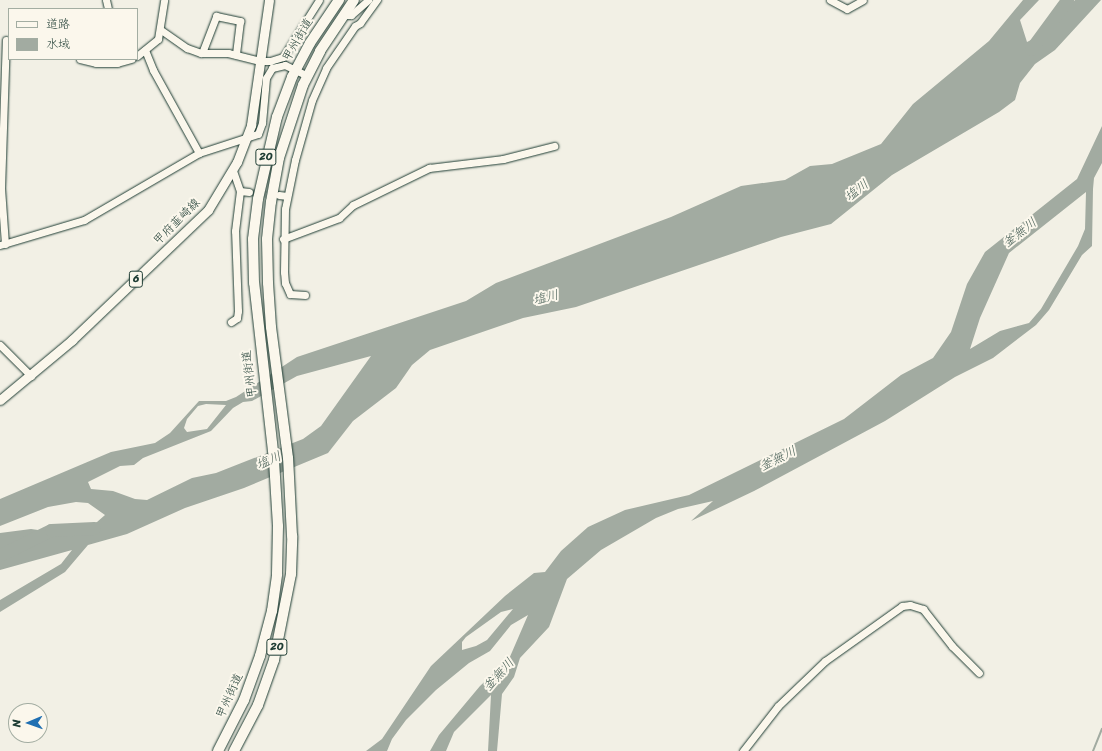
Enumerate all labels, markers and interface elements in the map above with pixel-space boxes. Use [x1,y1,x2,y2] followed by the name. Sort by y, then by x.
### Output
[8,8,138,60] legend
[46,13,70,35] text: 道路
[280,16,316,64] street label: 甲州街道
[46,33,70,55] text: 水域
[255,148,277,166] road number: 20
[842,177,872,205] water label: 塩川
[151,196,203,248] street label: 甲府韮崎線
[1000,215,1040,251] water label: 釜無川
[128,270,144,288] road number: 6
[531,287,561,309] water label: 塩川
[240,349,260,399] street label: 甲州街道
[757,443,799,475] water label: 釜無川
[254,449,284,473] water label: 塩川
[266,638,288,656] road number: 20
[480,655,518,695] water label: 釜無川
[214,671,246,721] street label: 甲州街道
[8,703,48,743] north arrow
[7,719,26,728] text: N

